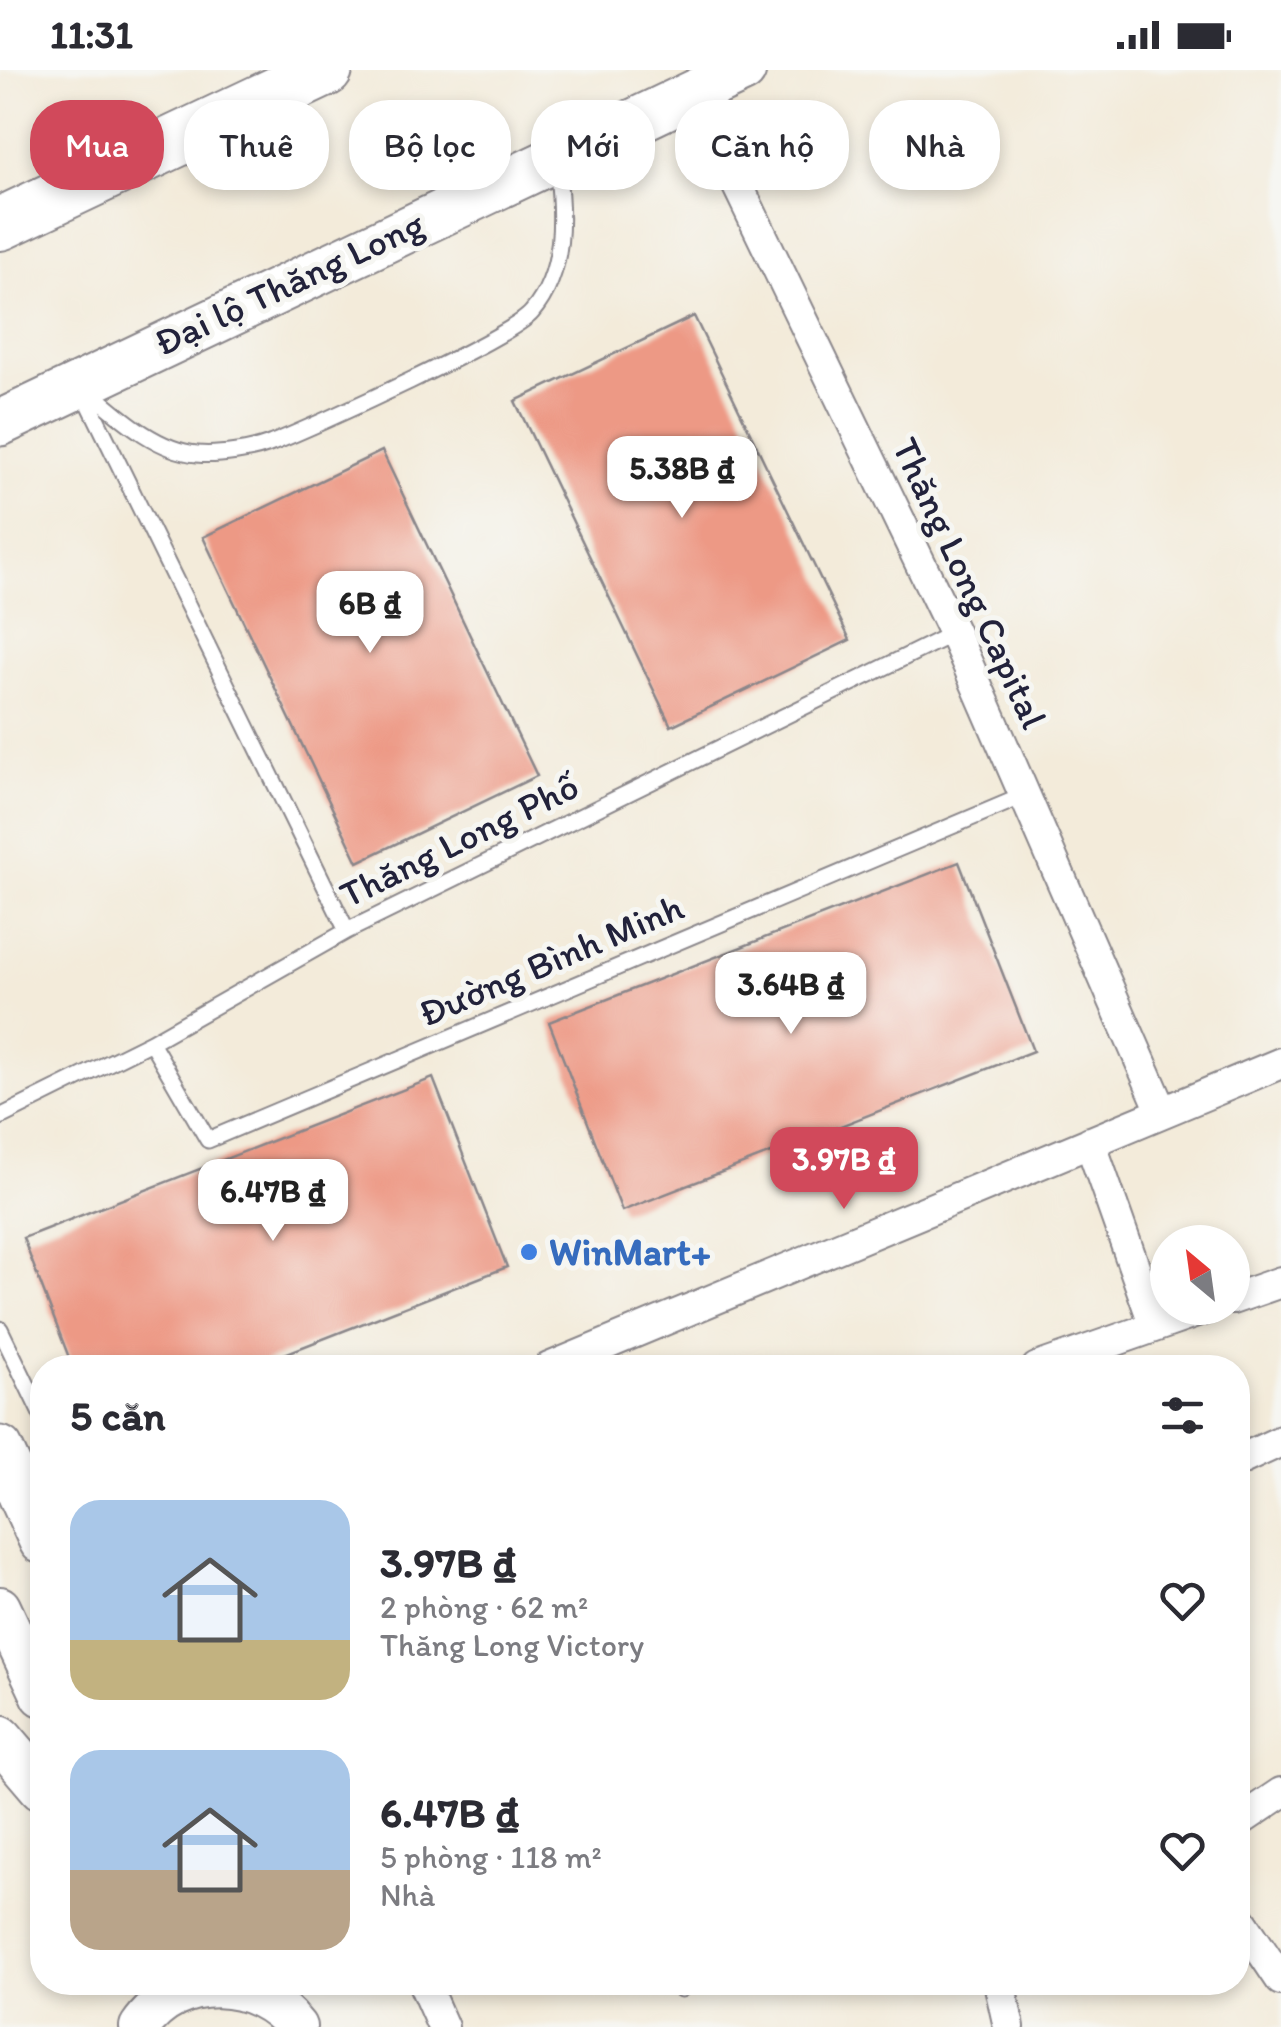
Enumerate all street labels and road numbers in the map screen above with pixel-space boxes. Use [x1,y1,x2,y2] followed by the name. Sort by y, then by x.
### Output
[147,200,432,366] street label: Đại lộ Thăng Long
[882,430,1058,736] street label: Thăng Long Capital
[332,762,586,918] street label: Thăng Long Phố
[412,884,690,1036] street label: Đường Bình Minh

